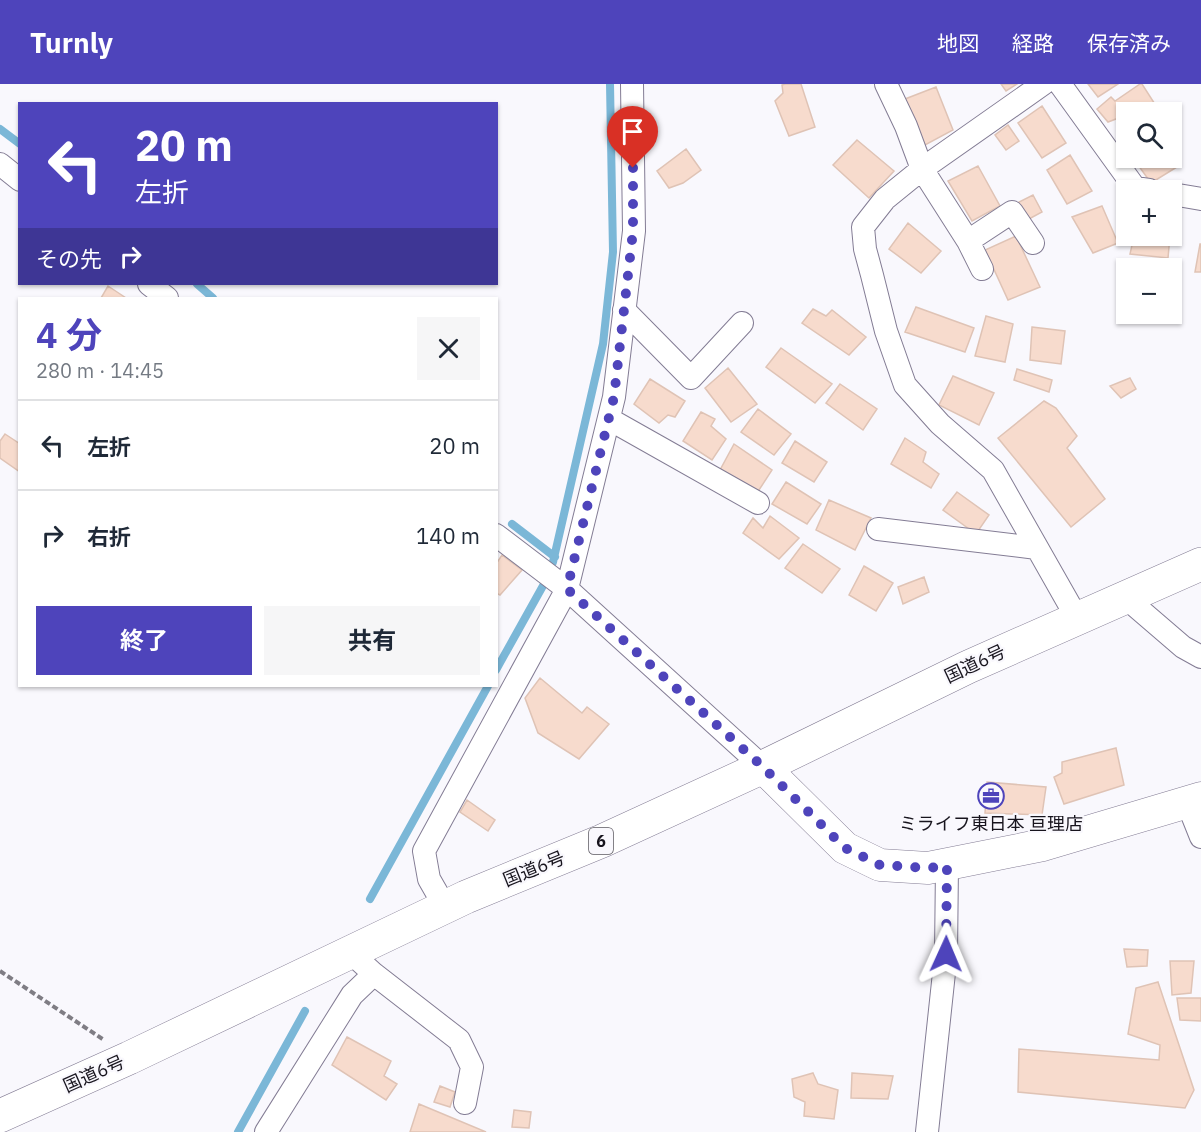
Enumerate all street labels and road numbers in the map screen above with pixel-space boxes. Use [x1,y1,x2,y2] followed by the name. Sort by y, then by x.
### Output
[941,639,1009,688] street label: 国道6号
[589,828,613,854] road number: 6
[499,846,568,891] street label: 国道6号
[60,1050,128,1097] street label: 国道6号

